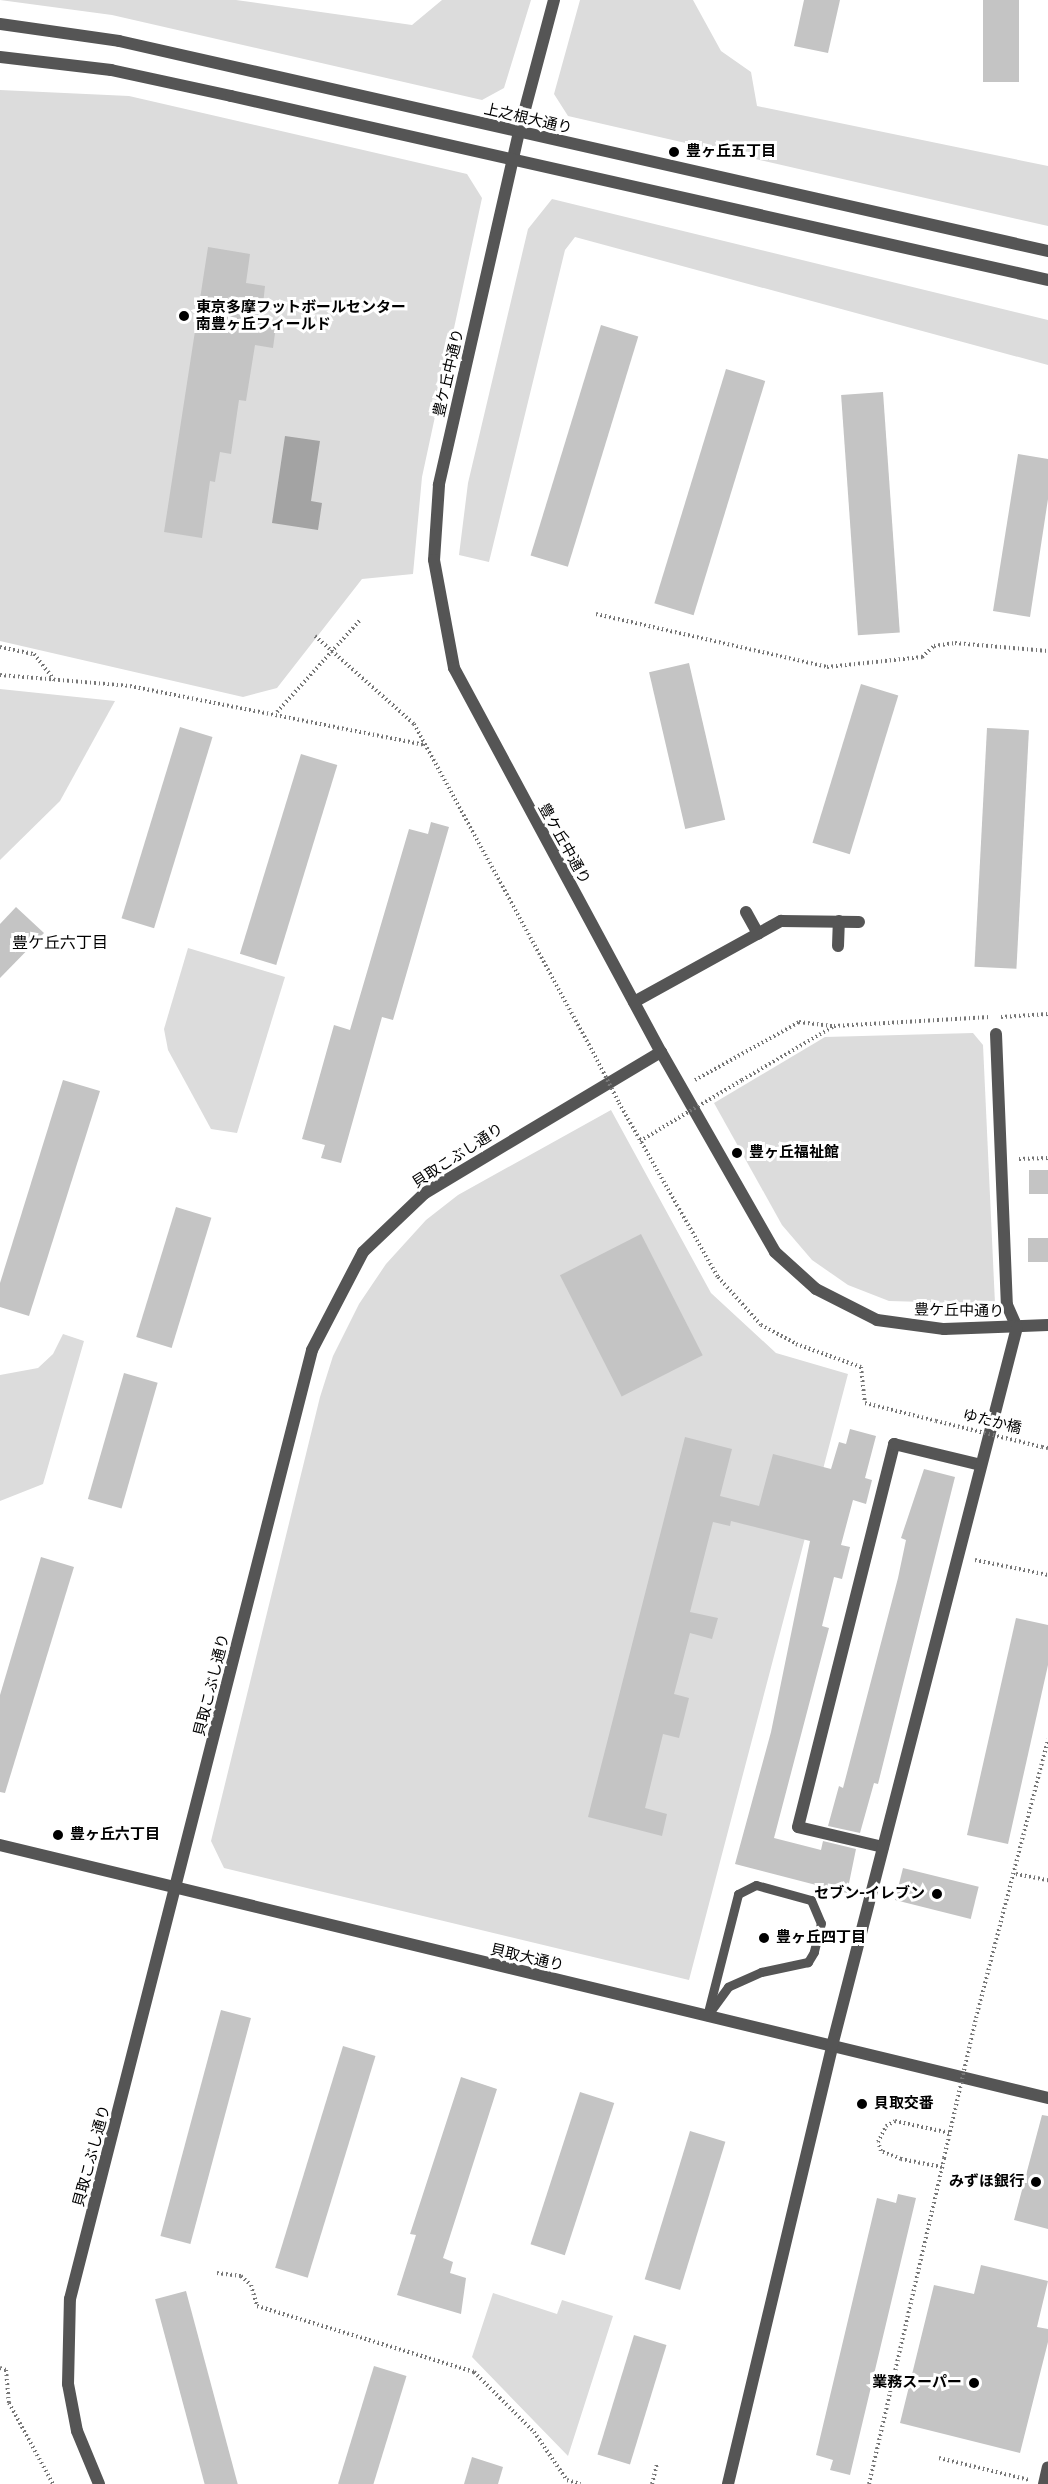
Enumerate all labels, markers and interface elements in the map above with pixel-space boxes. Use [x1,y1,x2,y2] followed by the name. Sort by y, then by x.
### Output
[482,100,574,138] street label: 上之根大通り
[686,143,776,161] place label: 豊ヶ丘五丁目
[667,145,681,159] marker: 豊ヶ丘五丁目
[196,298,406,333] place label: 東京多摩フットボールセンター 南豊ヶ丘フィールド
[177,309,191,323] marker: 東京多摩フットボールセンター 南豊ヶ丘フィールド
[430,327,468,419] street label: 豊ケ丘中通り
[534,800,594,888] street label: 豊ケ丘中通り
[12,933,108,953] district label: 豊ケ丘六丁目
[409,1120,507,1192] street label: 貝取こぶし通り
[749,1144,839,1162] place label: 豊ヶ丘福祉館
[730,1146,744,1160] marker: 豊ヶ丘福祉館
[914,1301,1004,1321] street label: 豊ケ丘中通り
[961,1406,1023,1438] street label: ゆたか橋
[191,1632,233,1738] street label: 貝取こぶし通り
[70,1826,160,1844] place label: 豊ヶ丘六丁目
[51,1828,65,1842] marker: 豊ヶ丘六丁目
[814,1885,925,1903] place label: セブン-イレブン
[930,1887,944,1901] marker: セブン-イレブン
[776,1929,866,1947] place label: 豊ヶ丘四丁目
[757,1931,771,1945] marker: 豊ヶ丘四丁目
[488,1941,566,1975] street label: 貝取大通り
[874,2095,934,2113] place label: 貝取交番
[855,2097,869,2111] marker: 貝取交番
[70,2103,114,2209] street label: 貝取こぶし通り
[949,2173,1024,2191] place label: みずほ銀行
[1029,2175,1043,2189] marker: みずほ銀行
[872,2374,962,2392] place label: 業務スーパー
[967,2376,981,2390] marker: 業務スーパー

